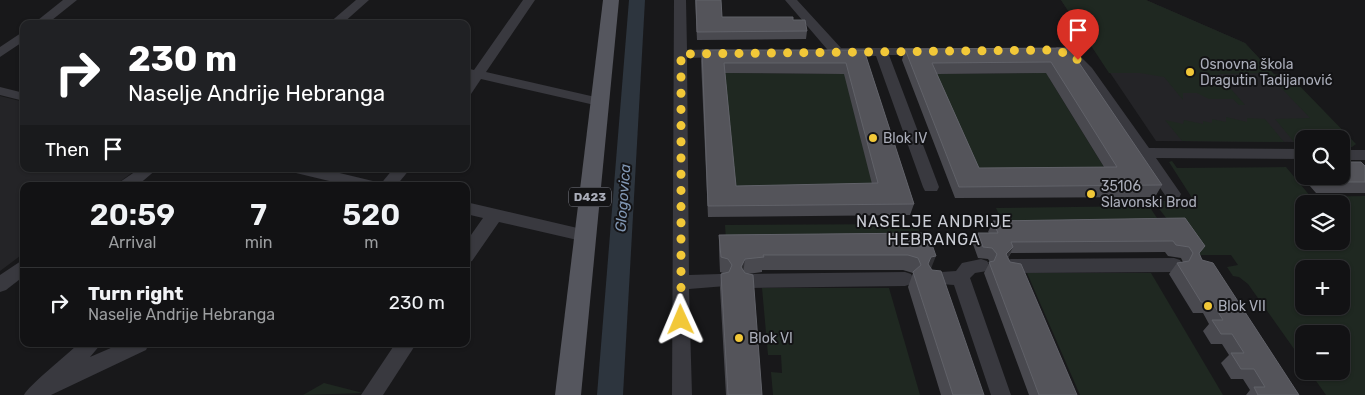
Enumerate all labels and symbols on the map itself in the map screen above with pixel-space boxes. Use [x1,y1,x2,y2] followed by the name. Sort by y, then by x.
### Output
[1057,9,1099,60] pin
[1200,56,1333,89] place label: Osnovna škola Dragutin Tadijanović
[1184,66,1196,78] marker: Osnovna škola Dragutin Tadijanović
[883,130,927,147] place label: Blok IV
[867,132,879,144] marker: Blok IV
[612,163,634,233] water label: Glogovica
[1101,178,1197,211] place label: 35106 Slavonski Brod
[569,188,611,206] road number: D423
[1085,188,1097,200] marker: 35106 Slavonski Brod
[856,212,1012,249] district label: NASELJE ANDRIJE HEBRANGA
[654,293,706,345] position arrow
[1218,298,1266,315] place label: Blok VII
[1202,300,1214,312] marker: Blok VII
[749,330,793,347] place label: Blok VI
[733,332,745,344] marker: Blok VI

